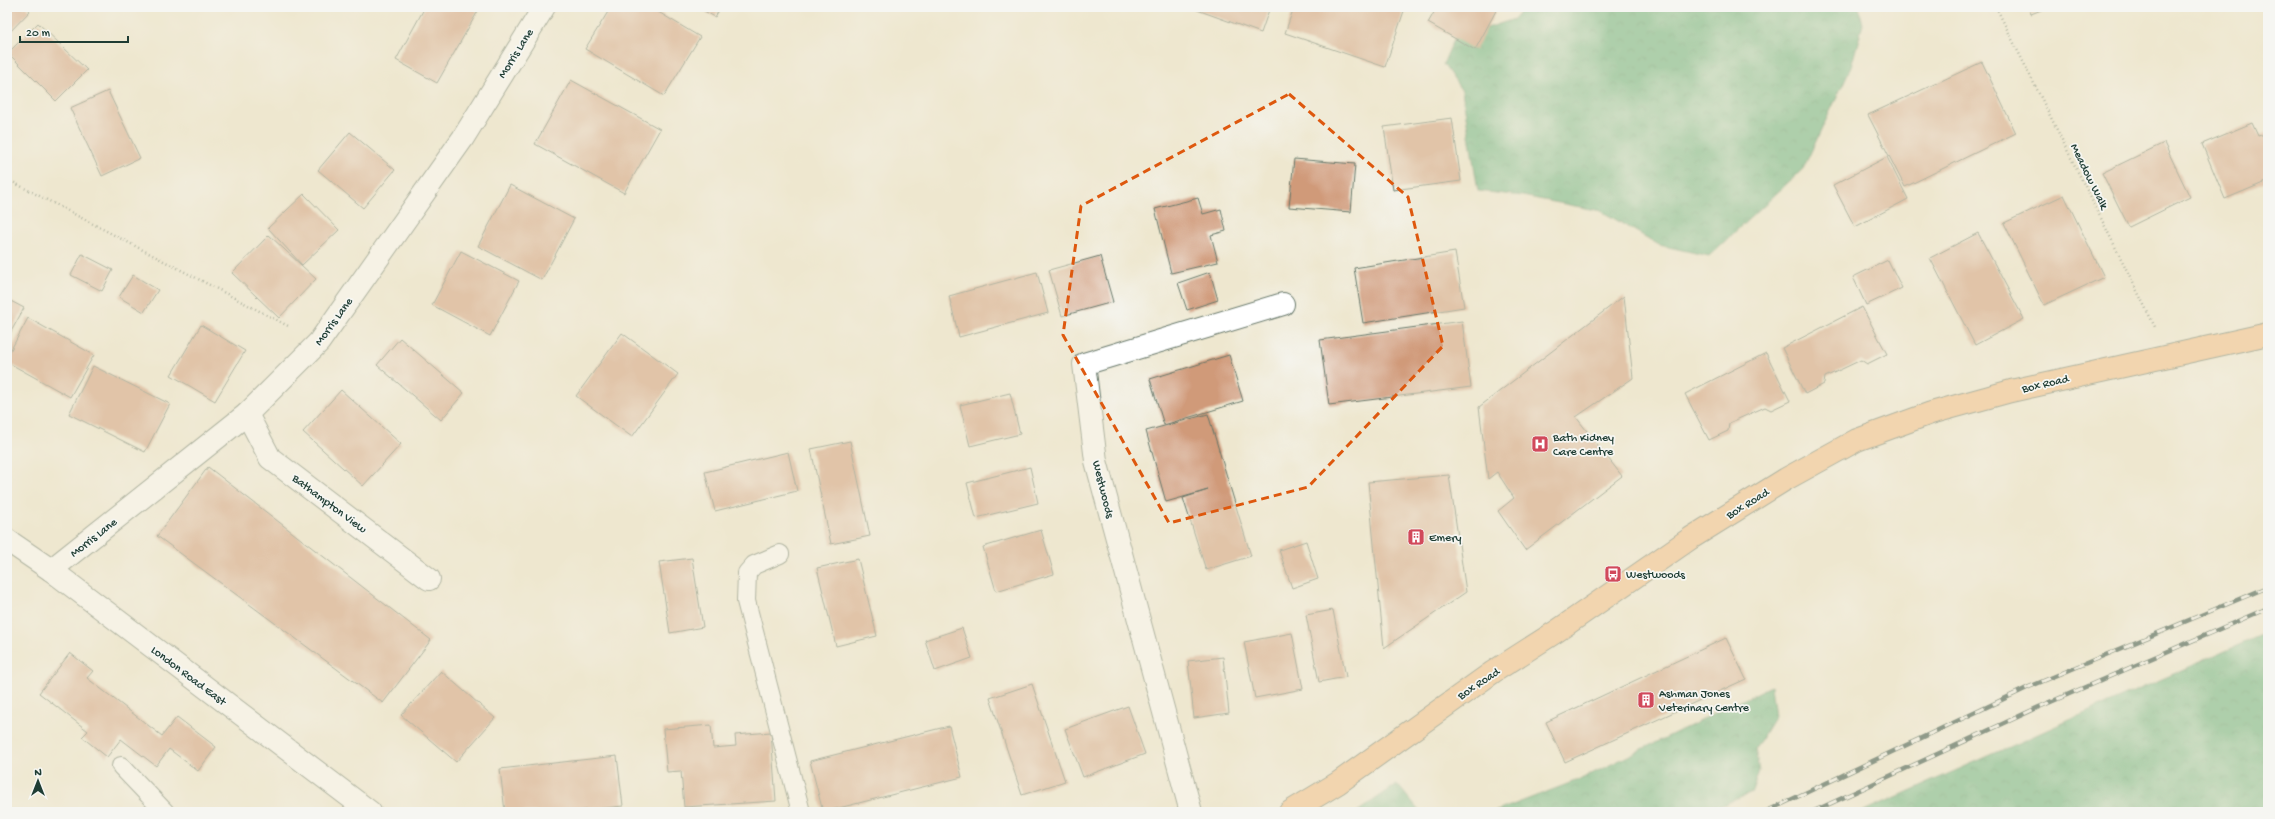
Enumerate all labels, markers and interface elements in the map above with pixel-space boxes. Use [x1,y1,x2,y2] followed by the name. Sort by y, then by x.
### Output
[20,18,128,44] scale bar
[496,26,538,81] street label: Morris Lane
[26,27,51,41] text: 20 m
[2066,142,2111,214] street label: Meadow Walk
[313,295,357,349] street label: Morris Lane
[2020,373,2071,397] street label: Box Road
[1552,432,1614,460] place label: Bath Kidney Care Centre
[1530,434,1550,454] hospital icon: Bath Kidney Care Centre
[1088,459,1116,520] street label: Westwoods
[288,471,369,538] street label: Bathampton View
[1723,486,1773,524] street label: Box Road
[68,515,121,561] street label: Morris Lane
[1406,527,1426,547] building icon: Emery
[1429,532,1461,546] place label: Emery
[1603,564,1623,584] bus stop icon: Westwoods
[1626,569,1685,583] place label: Westwoods
[147,644,229,710] street label: London Road East
[1455,665,1504,704] street label: Box Road
[1658,688,1750,716] place label: Ashman Jones Veterinary Centre
[1636,690,1656,710] building icon: Ashman Jones Veterinary Centre
[18,761,58,801] north arrow
[34,767,42,779] text: N

